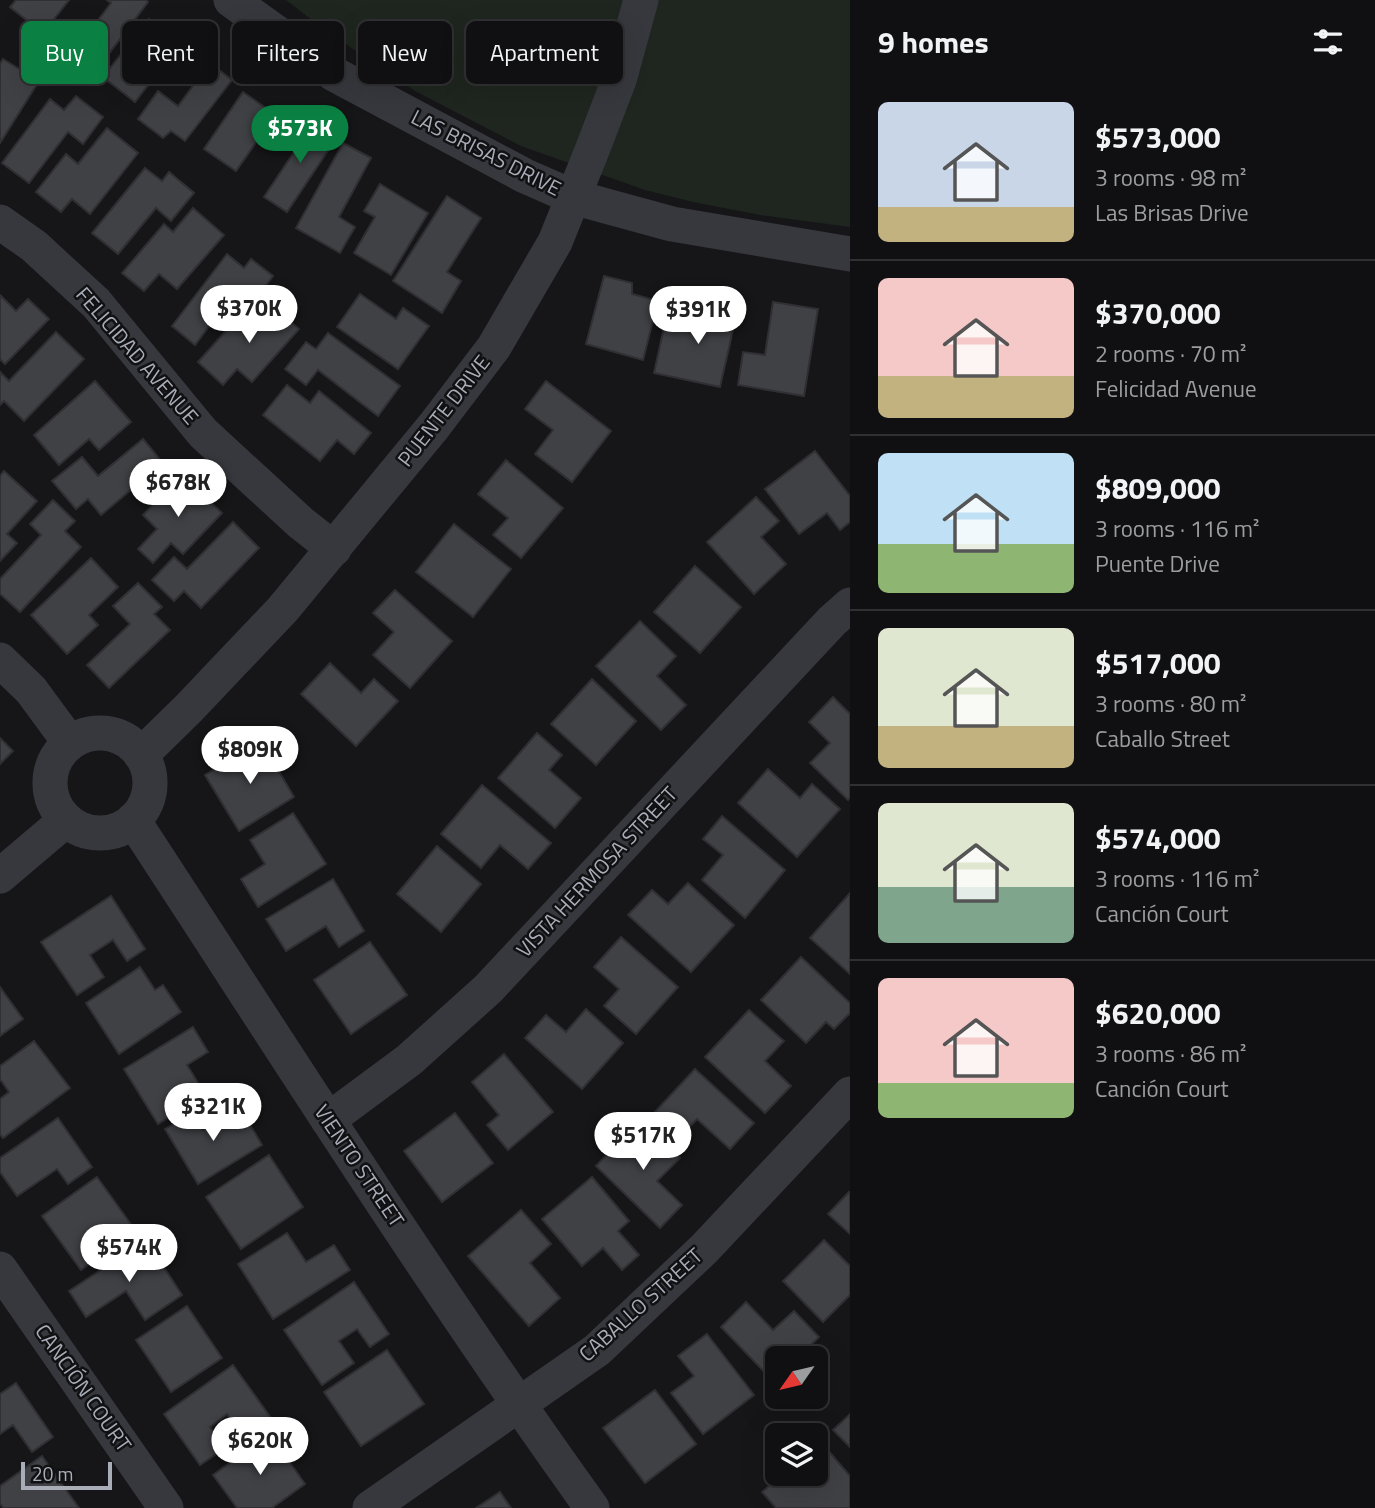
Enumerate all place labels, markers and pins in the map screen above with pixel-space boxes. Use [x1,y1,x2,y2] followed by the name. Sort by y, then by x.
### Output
[251,106,349,165] pin: $573K
[200,286,298,345] pin: $370K
[649,286,747,346] pin: $391K
[129,460,227,519] pin: $678K
[201,726,299,786] pin: $809K
[164,1084,262,1143] pin: $321K
[594,1112,692,1172] pin: $517K
[80,1224,178,1284] pin: $574K
[211,1418,309,1477] pin: $620K

